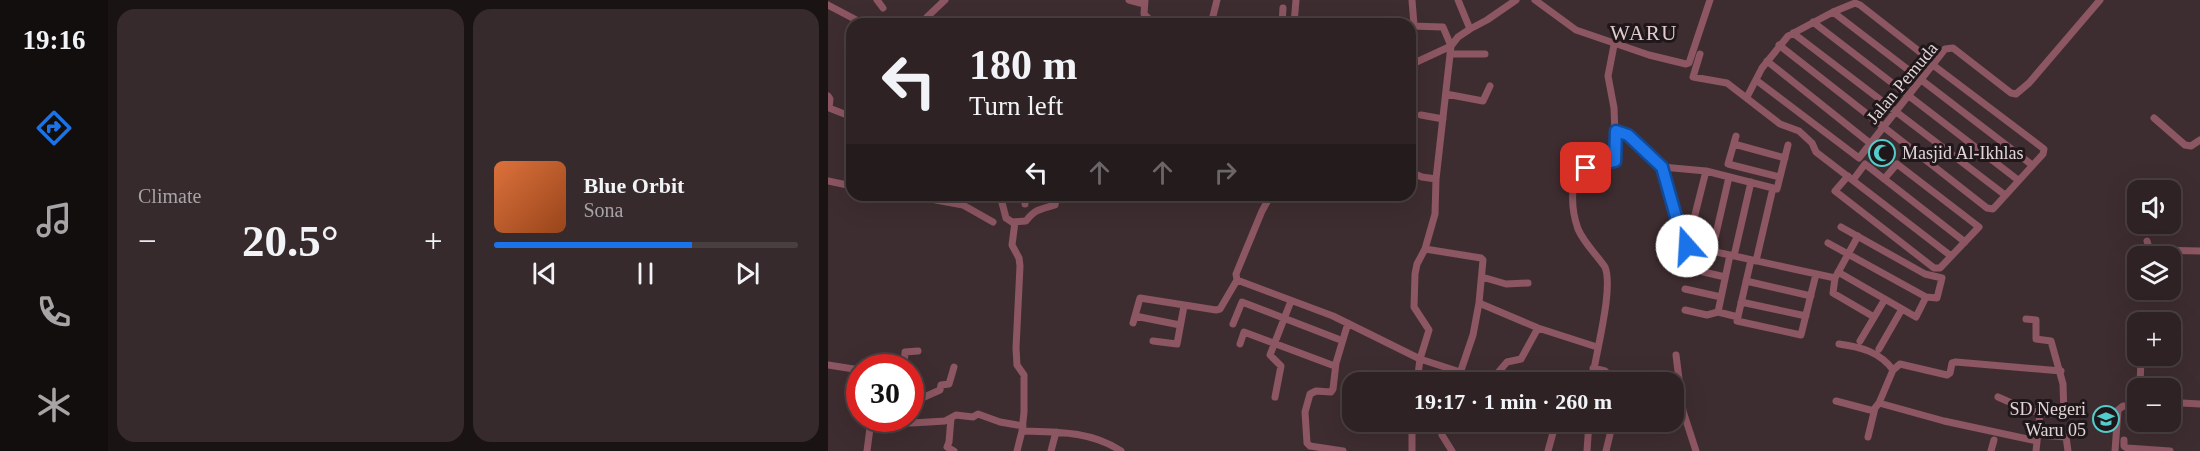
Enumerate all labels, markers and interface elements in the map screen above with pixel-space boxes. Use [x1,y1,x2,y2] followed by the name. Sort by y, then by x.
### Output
[1610,21,1678,45] district label: WARU
[23,25,86,55] text: 19:16
[1862,38,1942,128] street label: Jalan Pemuda
[870,42,948,120] icon: left
[969,42,1078,88] text: 180 m
[969,91,1063,121] text: Turn left
[33,107,75,149] icon: directions
[1867,138,1897,168] mosque icon: Masjid Al-Ikhlas
[1560,142,1611,193] pin
[1902,143,2024,163] place label: Masjid Al-Ikhlas
[1569,151,1602,184] icon: arrive
[1020,156,1053,189] icon: left
[1083,156,1116,189] icon: ahead
[1146,156,1179,189] icon: ahead
[1209,156,1242,189] icon: right
[584,173,684,198] text: Blue Orbit
[2127,180,2181,432] map controls
[2127,180,2181,234] button: sound
[138,185,201,207] text: Climate
[33,199,75,241] icon: music
[584,199,624,221] text: Sona
[1655,214,1719,278] position arrow
[242,216,339,266] text: 20.5°
[138,223,157,259] text: −
[424,223,443,259] text: +
[2127,246,2181,300] button: layers
[528,257,561,290] icon: previous
[629,257,662,290] icon: pause
[731,257,764,290] icon: next
[33,291,75,333] icon: phone
[2127,312,2181,366] button: +
[846,354,924,432] speed limit sign: 30
[2127,378,2181,432] button: −
[33,384,75,426] icon: climate
[1414,389,1612,414] text: 19:17 · 1 min · 260 m
[2010,399,2086,440] place label: SD Negeri Waru 05
[2091,404,2121,434] school or university icon: SD Negeri Waru 05

